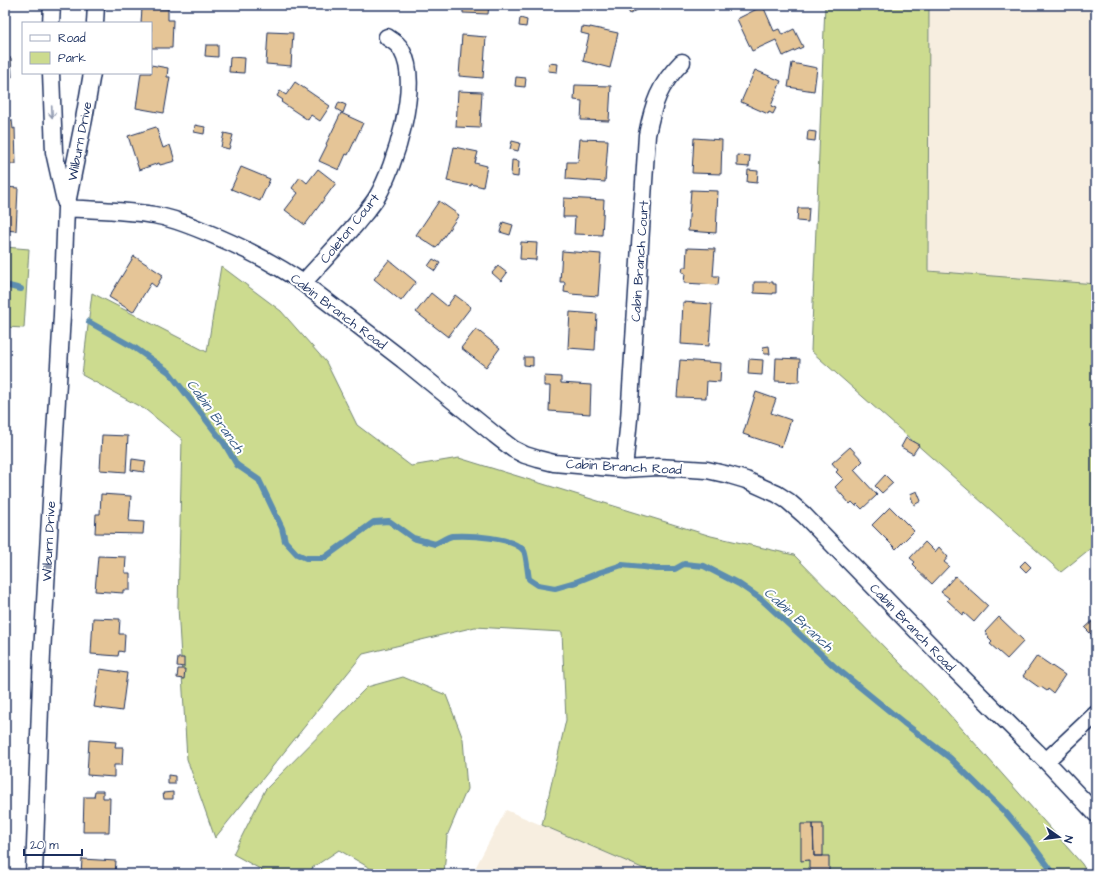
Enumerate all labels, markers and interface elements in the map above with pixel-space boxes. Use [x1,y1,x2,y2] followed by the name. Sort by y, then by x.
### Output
[22,22,152,74] legend
[58,30,86,47] text: Road
[58,50,86,67] text: Park
[63,100,96,182] street label: Wilburn Drive
[49,105,56,118] one-way arrow
[316,189,384,267] street label: Coleton Court
[627,199,653,322] street label: Cabin Branch Court
[287,270,390,354] street label: Cabin Branch Road
[181,375,250,459] water label: Cabin Branch
[566,455,683,479] street label: Cabin Branch Road
[38,500,60,582] street label: Wilburn Drive
[865,580,959,676] street label: Cabin Branch Road
[759,583,838,657] water label: Cabin Branch
[1039,817,1079,857] north arrow
[24,831,82,857] scale bar
[1060,834,1076,845] text: N
[30,837,59,854] text: 20 m

